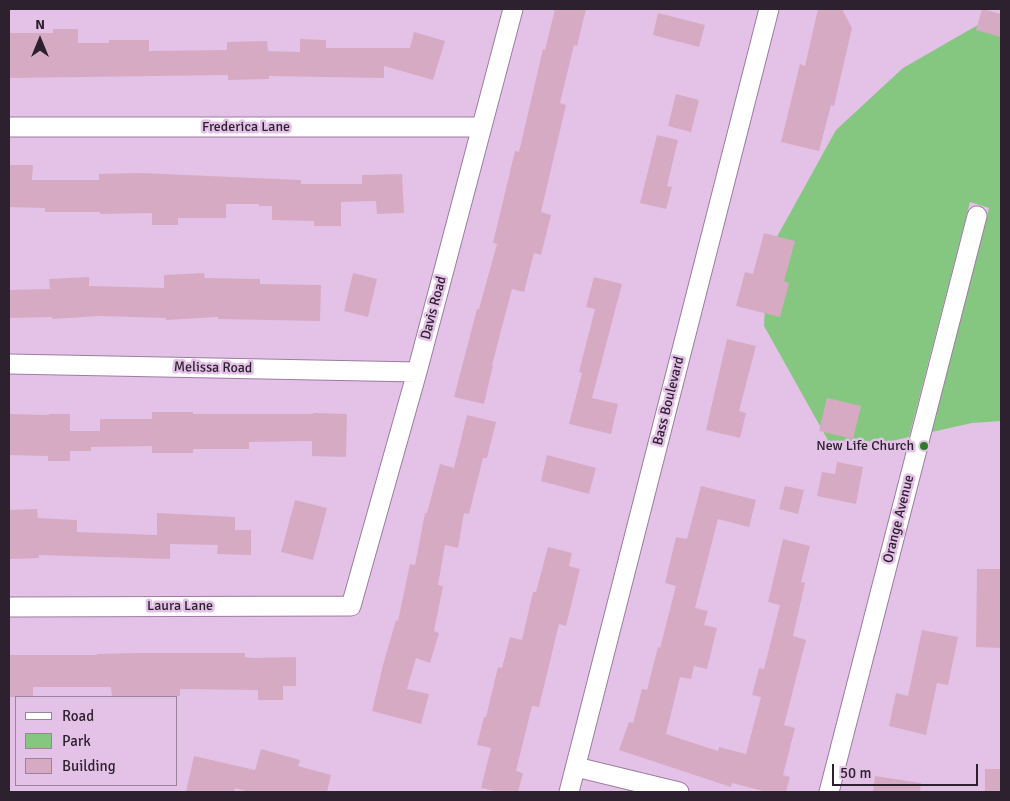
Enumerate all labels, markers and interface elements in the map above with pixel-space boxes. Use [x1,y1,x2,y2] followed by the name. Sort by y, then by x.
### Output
[15,15,65,65] north arrow
[35,16,45,33] text: N
[202,119,290,135] street label: Frederica Lane
[417,274,451,342] street label: Davis Road
[650,355,688,447] street label: Bass Boulevard
[174,359,252,377] street label: Melissa Road
[816,438,914,454] place label: New Life Church
[918,440,930,452] marker: New Life Church
[880,473,918,565] street label: Orange Avenue
[147,598,213,614] street label: Laura Lane
[15,696,178,786] legend
[62,707,94,725] text: Road
[62,732,91,750] text: Park
[835,754,981,786] scale bar
[62,757,116,775] text: Building
[840,764,871,782] text: 50 m

